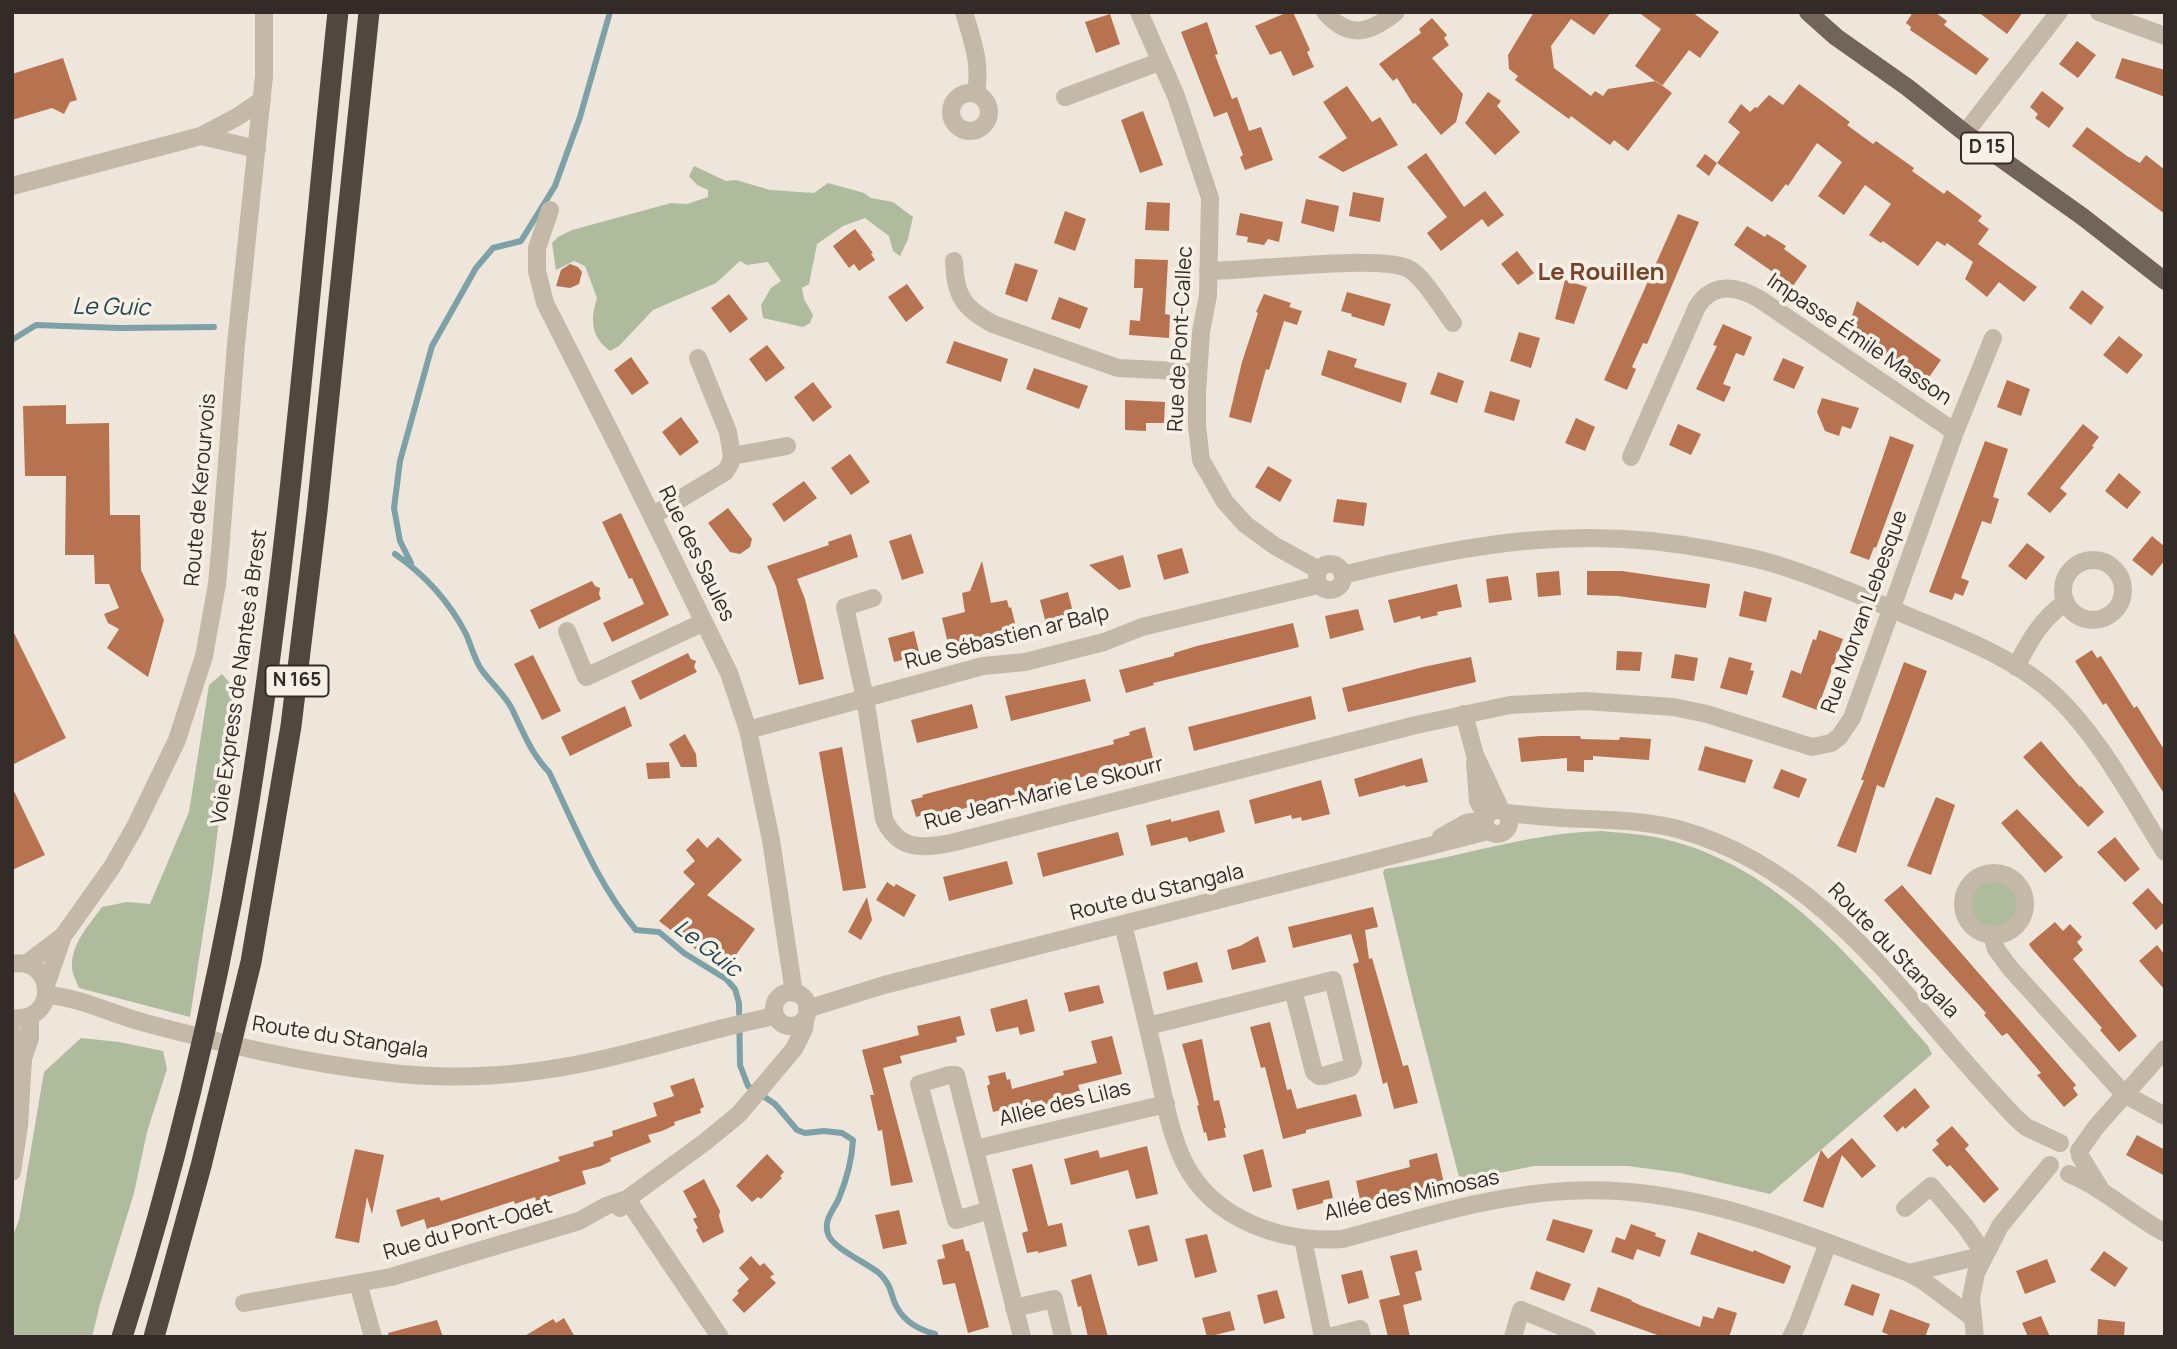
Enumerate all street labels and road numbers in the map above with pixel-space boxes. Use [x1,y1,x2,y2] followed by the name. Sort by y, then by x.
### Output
[1961,132,2013,164] road number: D 15
[1164,245,1198,433] street label: Rue de Pont-Callec
[1762,269,1956,411] street label: Impasse Émile Masson
[180,392,222,588] street label: Route de Kerourvois
[652,482,740,626] street label: Rue des Saules
[1817,507,1913,717] street label: Rue Morvan Lebesque
[207,528,273,826] street label: Voie Express de Nantes à Brest
[902,600,1112,676] street label: Rue Sébastien ar Balp
[266,666,328,696] road number: N 165
[922,752,1166,836] street label: Rue Jean-Marie Le Skourr
[1068,859,1246,927] street label: Route du Stangala
[1822,878,1964,1024] street label: Route du Stangala
[250,1012,430,1064] street label: Route du Stangala
[996,1075,1134,1133] street label: Allée des Lilas
[1322,1165,1502,1227] street label: Allée des Mimosas
[381,1194,555,1266] street label: Rue du Pont-Odet

